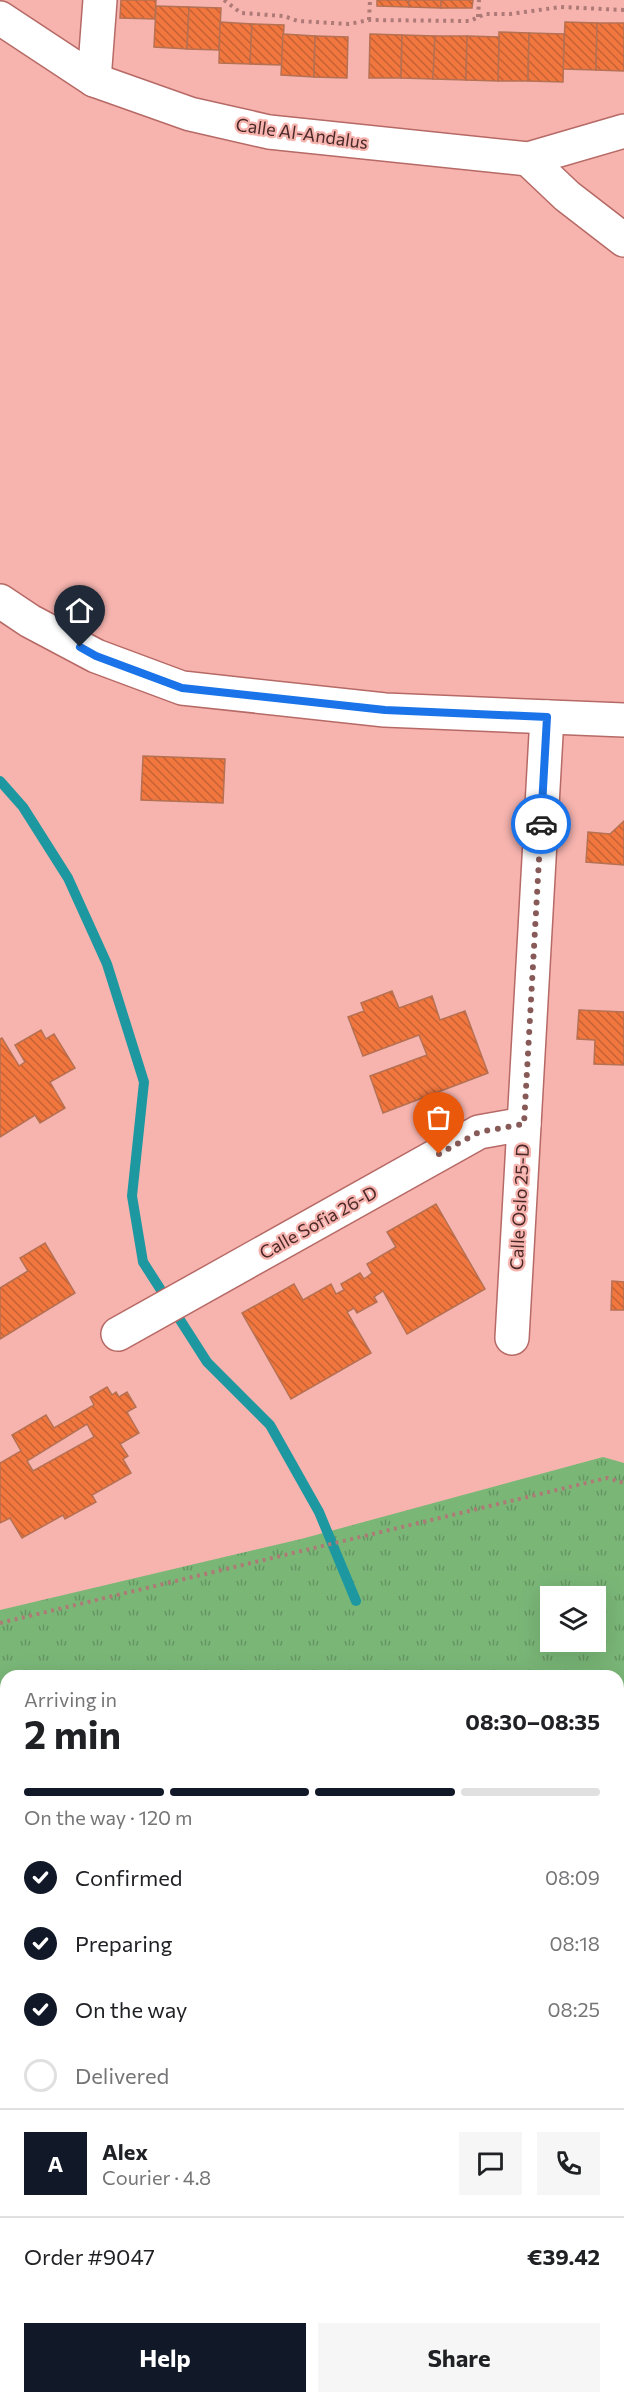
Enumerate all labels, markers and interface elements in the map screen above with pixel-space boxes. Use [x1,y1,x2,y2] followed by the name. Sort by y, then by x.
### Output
[234,113,370,153] street label: Calle Al-Andalus
[54,585,105,647] pin
[63,594,96,627] icon: home
[511,794,571,854] courier
[525,808,558,841] icon: car
[413,1092,464,1154] pin
[422,1101,455,1134] icon: bag
[505,1143,533,1271] street label: Calle Oslo 25-D
[255,1181,381,1263] street label: Calle Sofia 26-D
[540,1586,606,1652] map controls
[540,1586,606,1652] button: layers
[24,1687,117,1711] text: Arriving in
[465,1708,600,1735] text: 08:30–08:35
[24,1709,121,1757] text: 2 min
[24,1805,192,1829] text: On the way · 120 m
[24,1861,57,1894] icon: check
[75,1864,182,1891] text: Confirmed
[545,1865,600,1889] text: 08:09
[24,1927,57,1960] icon: check
[75,1930,172,1957] text: Preparing
[549,1931,600,1955] text: 08:18
[24,1993,57,2026] icon: check
[75,1996,187,2023] text: On the way
[548,1997,600,2021] text: 08:25
[75,2062,169,2089] text: Delivered
[459,2132,522,2195] button: chat
[537,2132,600,2195] button: phone
[102,2138,148,2165] text: Alex
[48,2150,63,2177] text: A
[102,2165,211,2189] text: Courier · 4.8
[24,2243,155,2270] text: Order #9047
[527,2243,600,2270] text: €39.42
[24,2323,306,2392] button: Help
[318,2323,600,2392] button: Share

